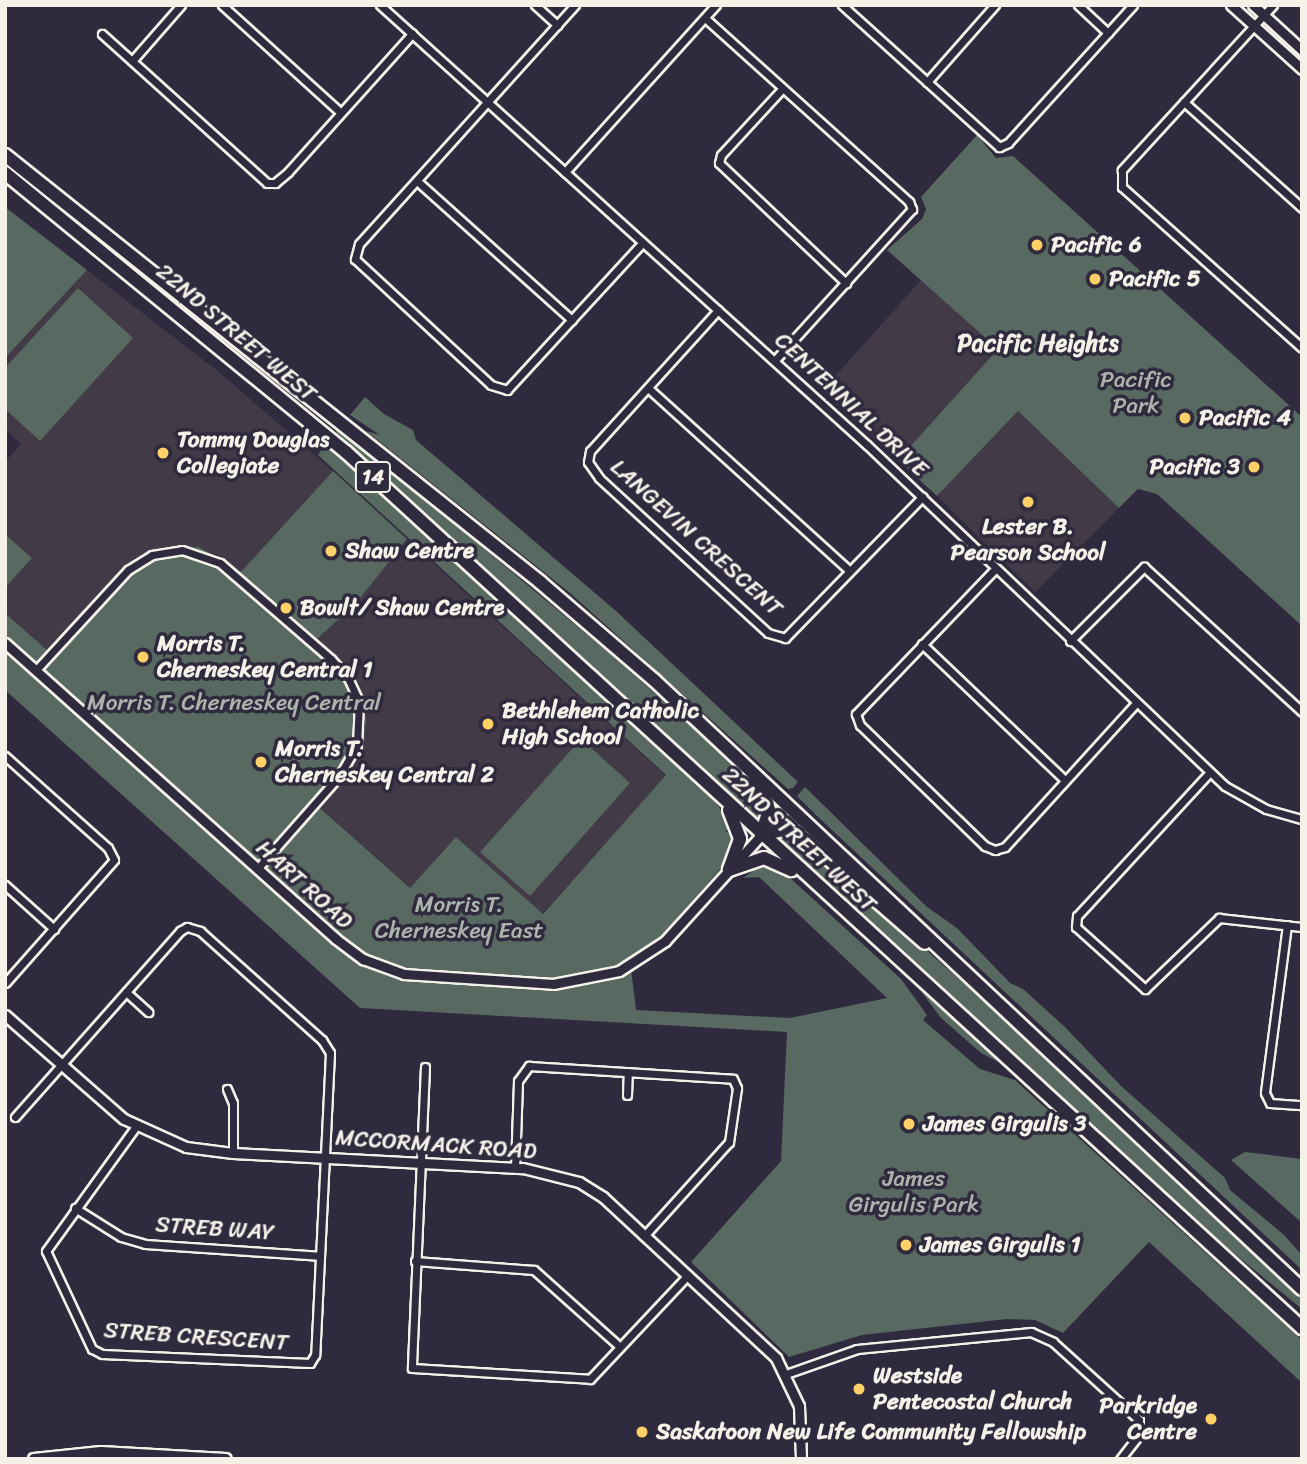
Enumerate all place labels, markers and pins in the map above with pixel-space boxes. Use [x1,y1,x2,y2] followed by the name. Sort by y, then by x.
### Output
[1051,231,1142,259] place label: Pacific 6
[1029,237,1045,253] marker: Pacific 6
[1109,265,1201,293] place label: Pacific 5
[1087,271,1103,287] marker: Pacific 5
[1199,404,1291,432] place label: Pacific 4
[1177,410,1193,426] marker: Pacific 4
[177,426,329,480] place label: Tommy Douglas Collegiate
[155,445,171,461] marker: Tommy Douglas Collegiate
[1150,453,1240,481] place label: Pacific 3
[1246,459,1262,475] marker: Pacific 3
[1020,494,1036,510] marker: Lester B. Pearson School
[950,513,1106,567] place label: Lester B. Pearson School
[345,537,475,565] place label: Shaw Centre
[323,543,339,559] marker: Shaw Centre
[300,594,505,622] place label: Bowlt/ Shaw Centre
[278,600,294,616] marker: Bowlt/ Shaw Centre
[157,630,373,684] place label: Morris T. Cherneskey Central 1
[135,649,151,665] marker: Morris T. Cherneskey Central 1
[502,697,700,751] place label: Bethlehem Catholic High School
[480,716,496,732] marker: Bethlehem Catholic High School
[275,735,494,789] place label: Morris T. Cherneskey Central 2
[253,754,269,770] marker: Morris T. Cherneskey Central 2
[923,1110,1088,1138] place label: James Girgulis 3
[901,1116,917,1132] marker: James Girgulis 3
[920,1231,1082,1259] place label: James Girgulis 1
[898,1237,914,1253] marker: James Girgulis 1
[873,1362,1072,1416] place label: Westside Pentecostal Church
[851,1381,867,1397] marker: Westside Pentecostal Church
[1099,1392,1197,1446] place label: Parkridge Centre
[1203,1411,1219,1427] marker: Parkridge Centre
[656,1418,1088,1446] place label: Saskatoon New Life Community Fellowship
[634,1424,650,1440] marker: Saskatoon New Life Community Fellowship

